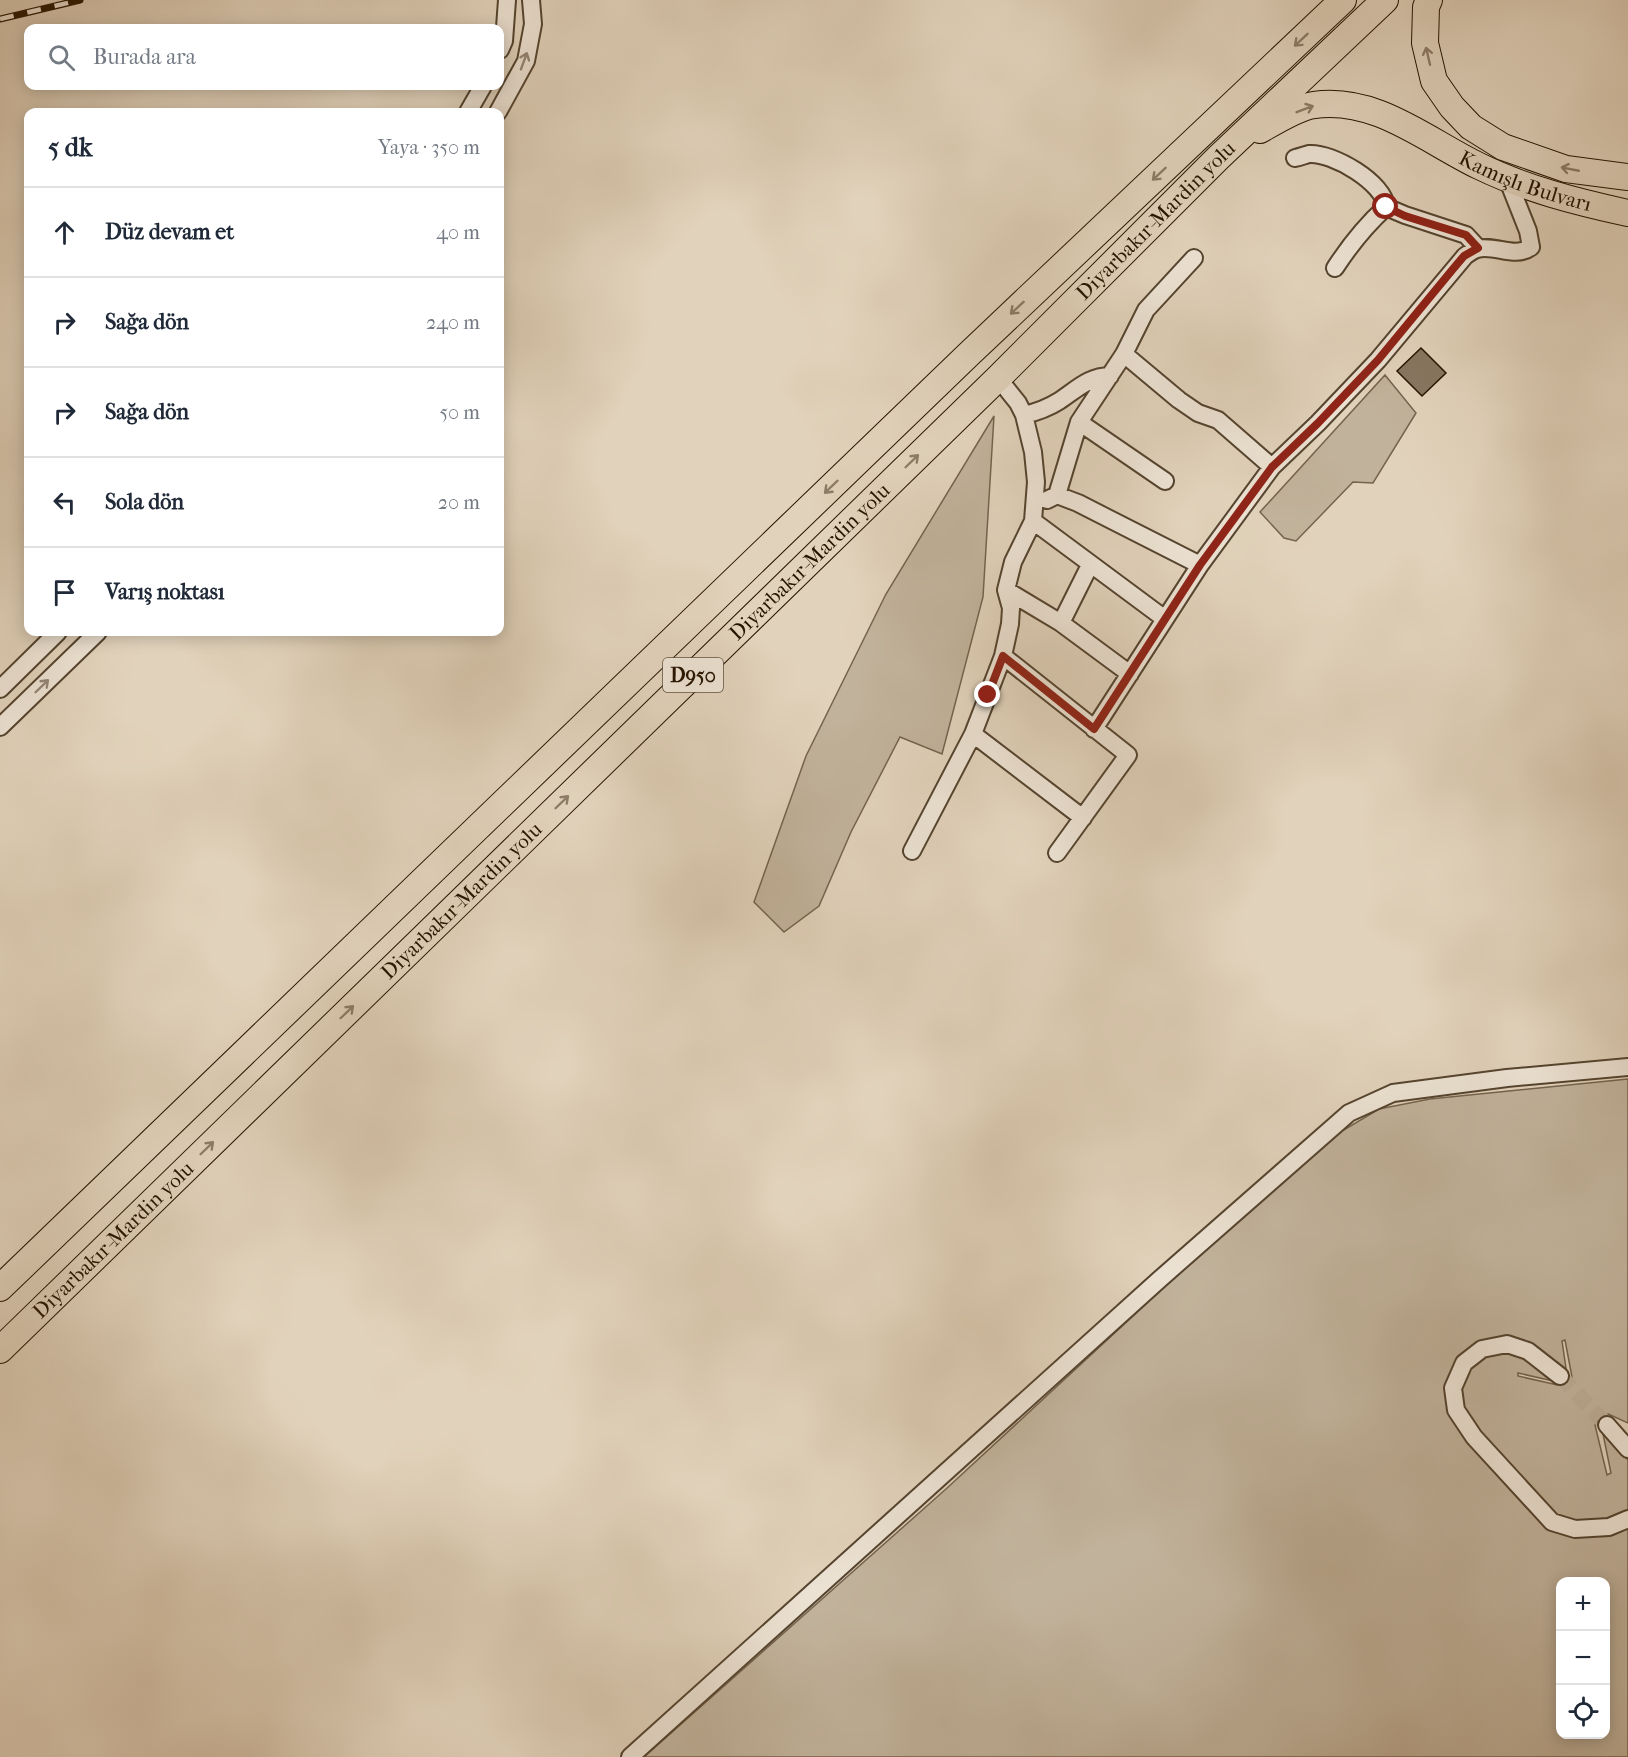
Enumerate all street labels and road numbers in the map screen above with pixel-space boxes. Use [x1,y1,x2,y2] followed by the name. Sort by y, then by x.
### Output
[1071,136,1240,305] street label: Diyarbakır-Mardin yolu
[1455,146,1594,216] street label: Kamışlı Bulvarı
[724,478,895,645] street label: Diyarbakır-Mardin yolu
[663,658,723,692] road number: D950
[376,817,547,984] street label: Diyarbakır-Mardin yolu
[28,1156,199,1323] street label: Diyarbakır-Mardin yolu

